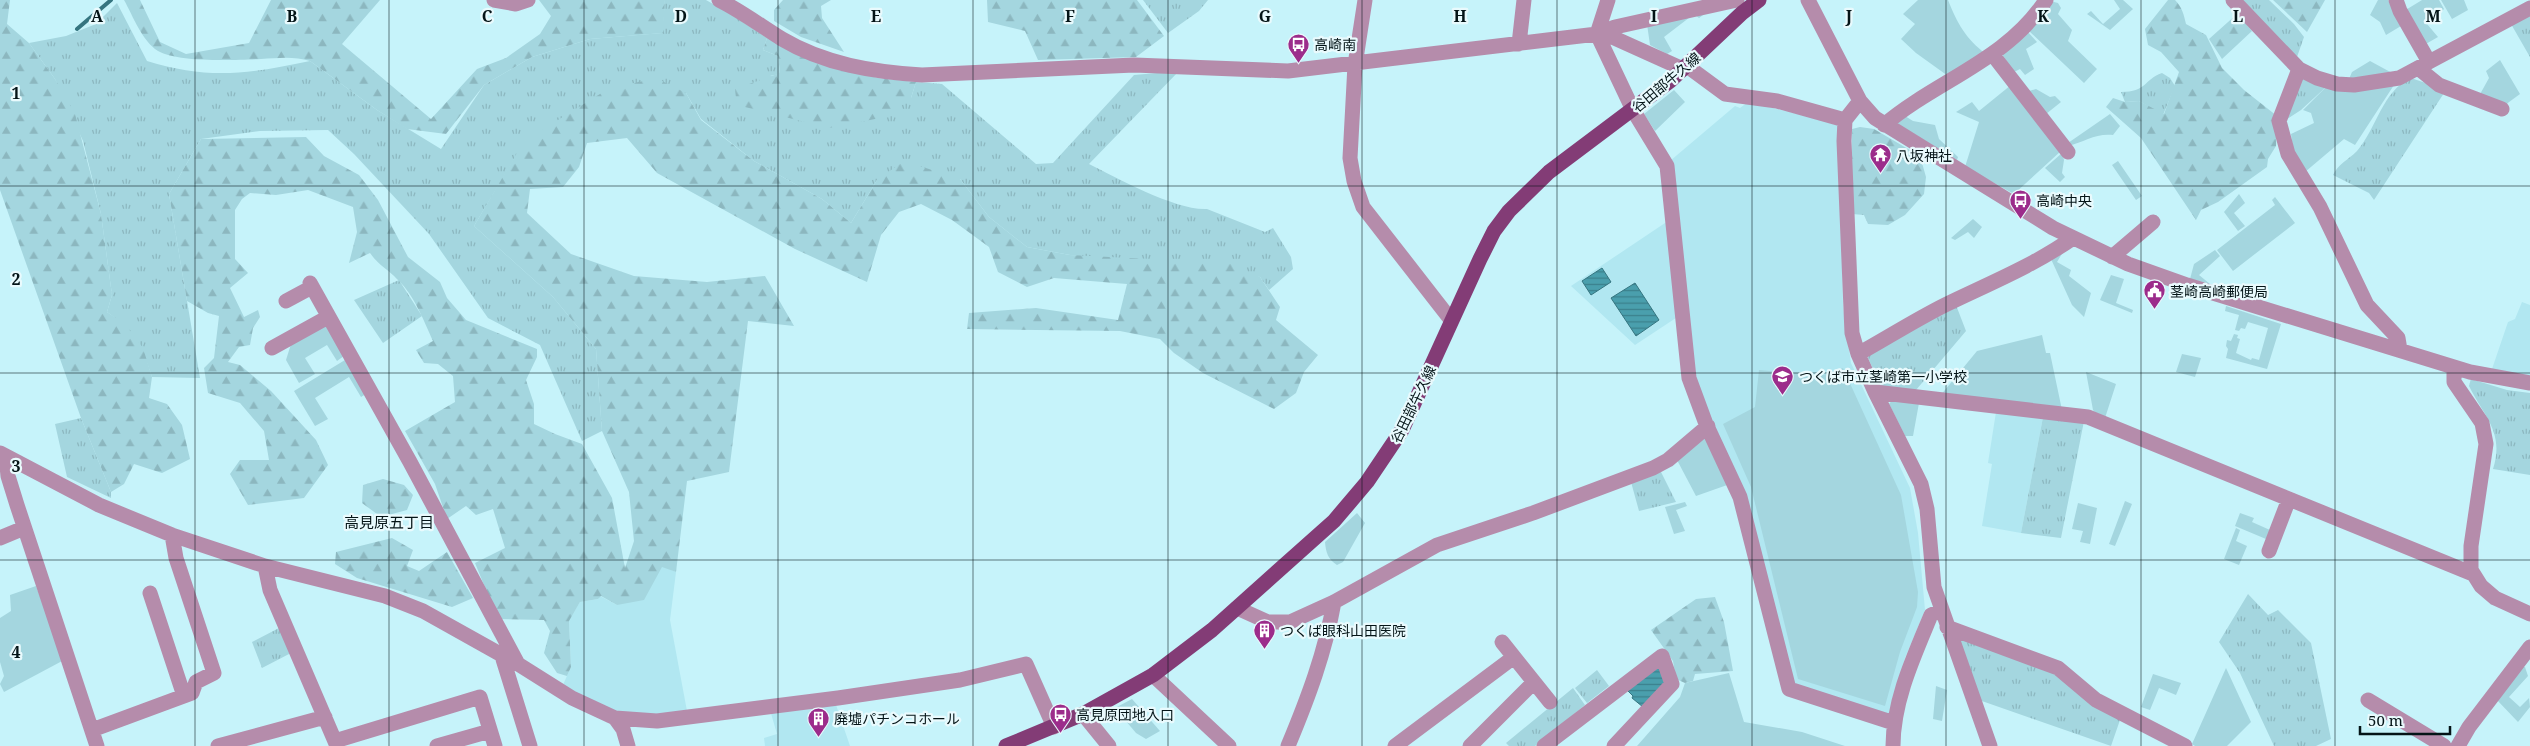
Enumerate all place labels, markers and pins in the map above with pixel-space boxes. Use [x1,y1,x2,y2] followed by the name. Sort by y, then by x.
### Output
[1286,32,1310,63] bus stop icon: 高崎南
[1314,35,1356,54] place label: 高崎南
[1868,143,1892,174] temple icon: 八坂神社
[1896,146,1952,165] place label: 八坂神社
[2008,188,2032,219] bus stop icon: 高崎中央
[2036,191,2092,210] place label: 高崎中央
[2142,279,2166,310] public building icon: 茎崎高崎郵便局
[2170,282,2268,301] place label: 茎崎高崎郵便局
[1771,364,1795,395] school or university icon: つくば市立茎崎第一小学校
[1799,367,1967,386] place label: つくば市立茎崎第一小学校
[1252,618,1276,649] building icon: つくば眼科山田医院
[1280,621,1406,640] place label: つくば眼科山田医院
[1048,702,1072,733] bus stop icon: 高見原団地入口
[1076,705,1174,724] place label: 高見原団地入口
[806,706,830,737] building icon: 廃墟パチンコホール
[834,709,960,728] place label: 廃墟パチンコホール

